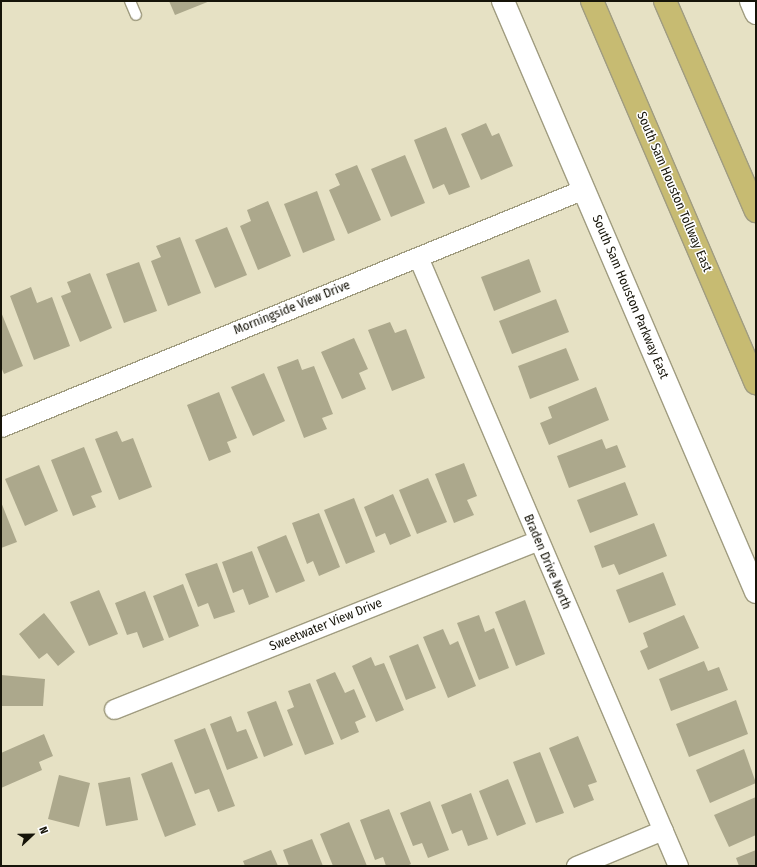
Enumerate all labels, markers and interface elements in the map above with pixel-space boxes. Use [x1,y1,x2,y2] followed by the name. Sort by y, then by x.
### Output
[633,110,715,274] street label: South Sam Houston Tollway East
[588,213,672,381] street label: South Sam Houston Parkway East
[231,277,353,339] street label: Morningside View Drive
[520,512,574,612] street label: Braden Drive North
[267,595,385,655] street label: Sweetwater View Drive
[12,815,52,855] north arrow
[36,825,51,836] text: N

